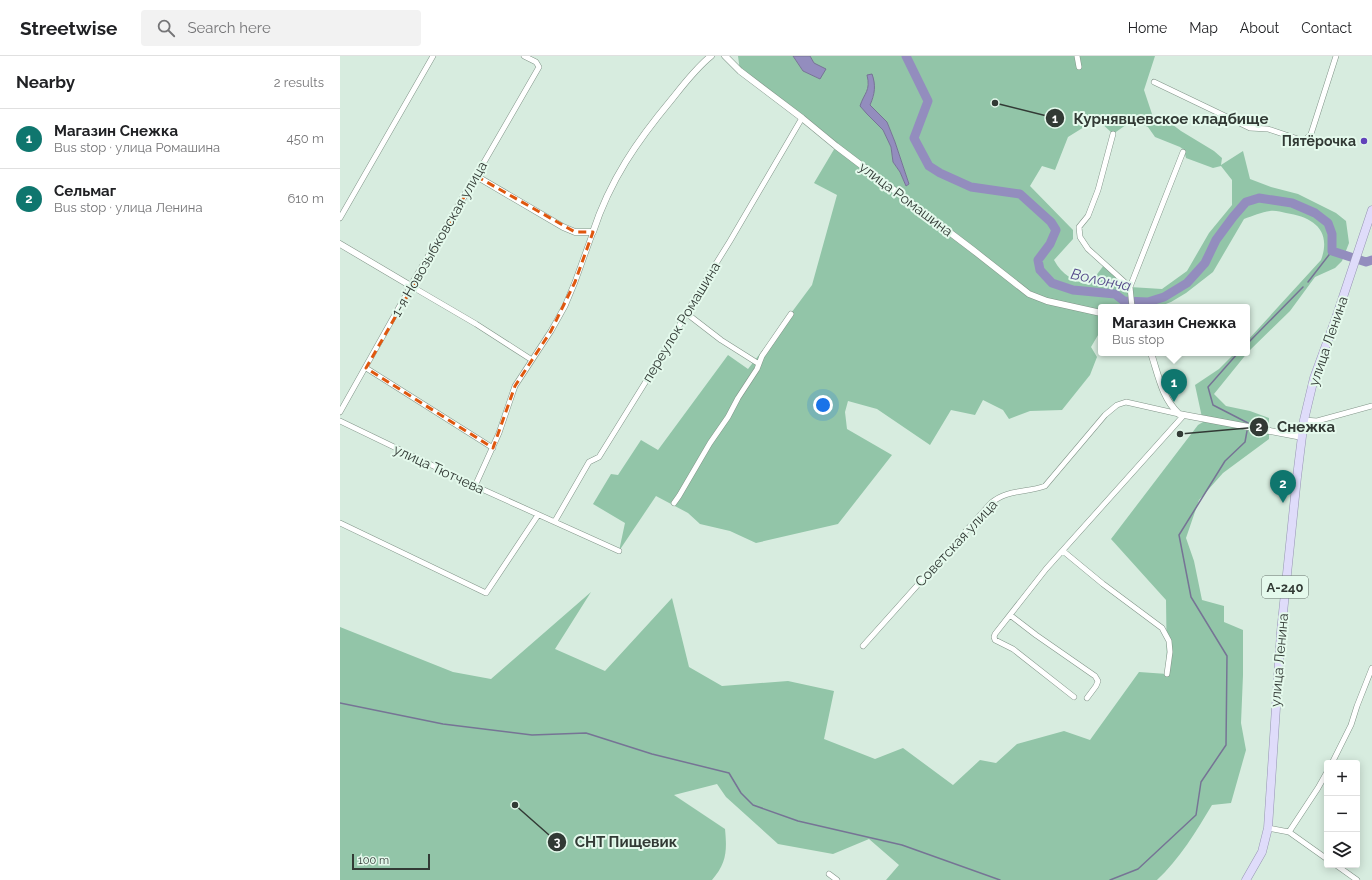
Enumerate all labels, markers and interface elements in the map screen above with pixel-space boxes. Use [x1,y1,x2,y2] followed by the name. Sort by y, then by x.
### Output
[141,10,421,46] search box
[20,17,117,39] text: Streetwise
[155,17,177,39] icon: search
[187,19,271,37] text: Search here
[1128,20,1167,36] text: Home
[1189,20,1218,36] text: Map
[1240,20,1279,36] text: About
[1301,20,1352,36] text: Contact
[16,72,75,92] text: Nearby
[274,75,324,90] text: 2 results
[1045,105,1276,132] callout: Курнявцевское кладбище
[1074,110,1268,128] text: Курнявцевское кладбище
[1052,112,1058,126] text: 1
[54,122,178,140] text: Магазин Снежка
[26,131,32,146] text: 1
[287,131,324,146] text: 450 m
[1282,133,1356,149] place label: Пятёрочка
[1359,136,1369,146] marker: Пятёрочка
[54,140,220,155] text: Bus stop · улица Ромашина
[388,158,490,320] street label: 1-я Новозыбковская улица
[856,159,956,239] street label: улица Ромашина
[54,182,116,200] text: Сельмаг
[25,191,33,206] text: 2
[287,191,324,206] text: 610 m
[54,200,202,215] text: Bus stop · улица Ленина
[639,259,723,385] street label: переулок Ромашина
[1069,265,1133,295] water label: Волонча
[1305,294,1351,388] street label: улица Ленина
[1098,304,1250,356] popup
[1112,314,1236,332] text: Магазин Снежка
[1112,332,1164,347] text: Bus stop
[1161,369,1187,402] pin: 1
[813,395,833,415] your location
[1249,414,1343,441] callout: Снежка
[1277,418,1336,436] text: Снежка
[1256,420,1263,434] text: 2
[391,441,487,497] street label: улица Тютчева
[1270,470,1296,503] pin: 2
[912,496,1000,590] street label: Советская улица
[1262,576,1308,598] road number: А-240
[1267,613,1291,707] street label: улица Ленина
[1324,760,1360,868] map controls
[1324,760,1360,796] button: +
[1324,796,1360,832] button: −
[547,828,686,855] callout: СНТ Пищевик
[1324,832,1360,868] button: layers
[575,833,678,851] text: СНТ Пищевик
[554,835,561,849] text: 3
[352,852,430,871] scale bar
[358,854,389,867] text: 100 m

